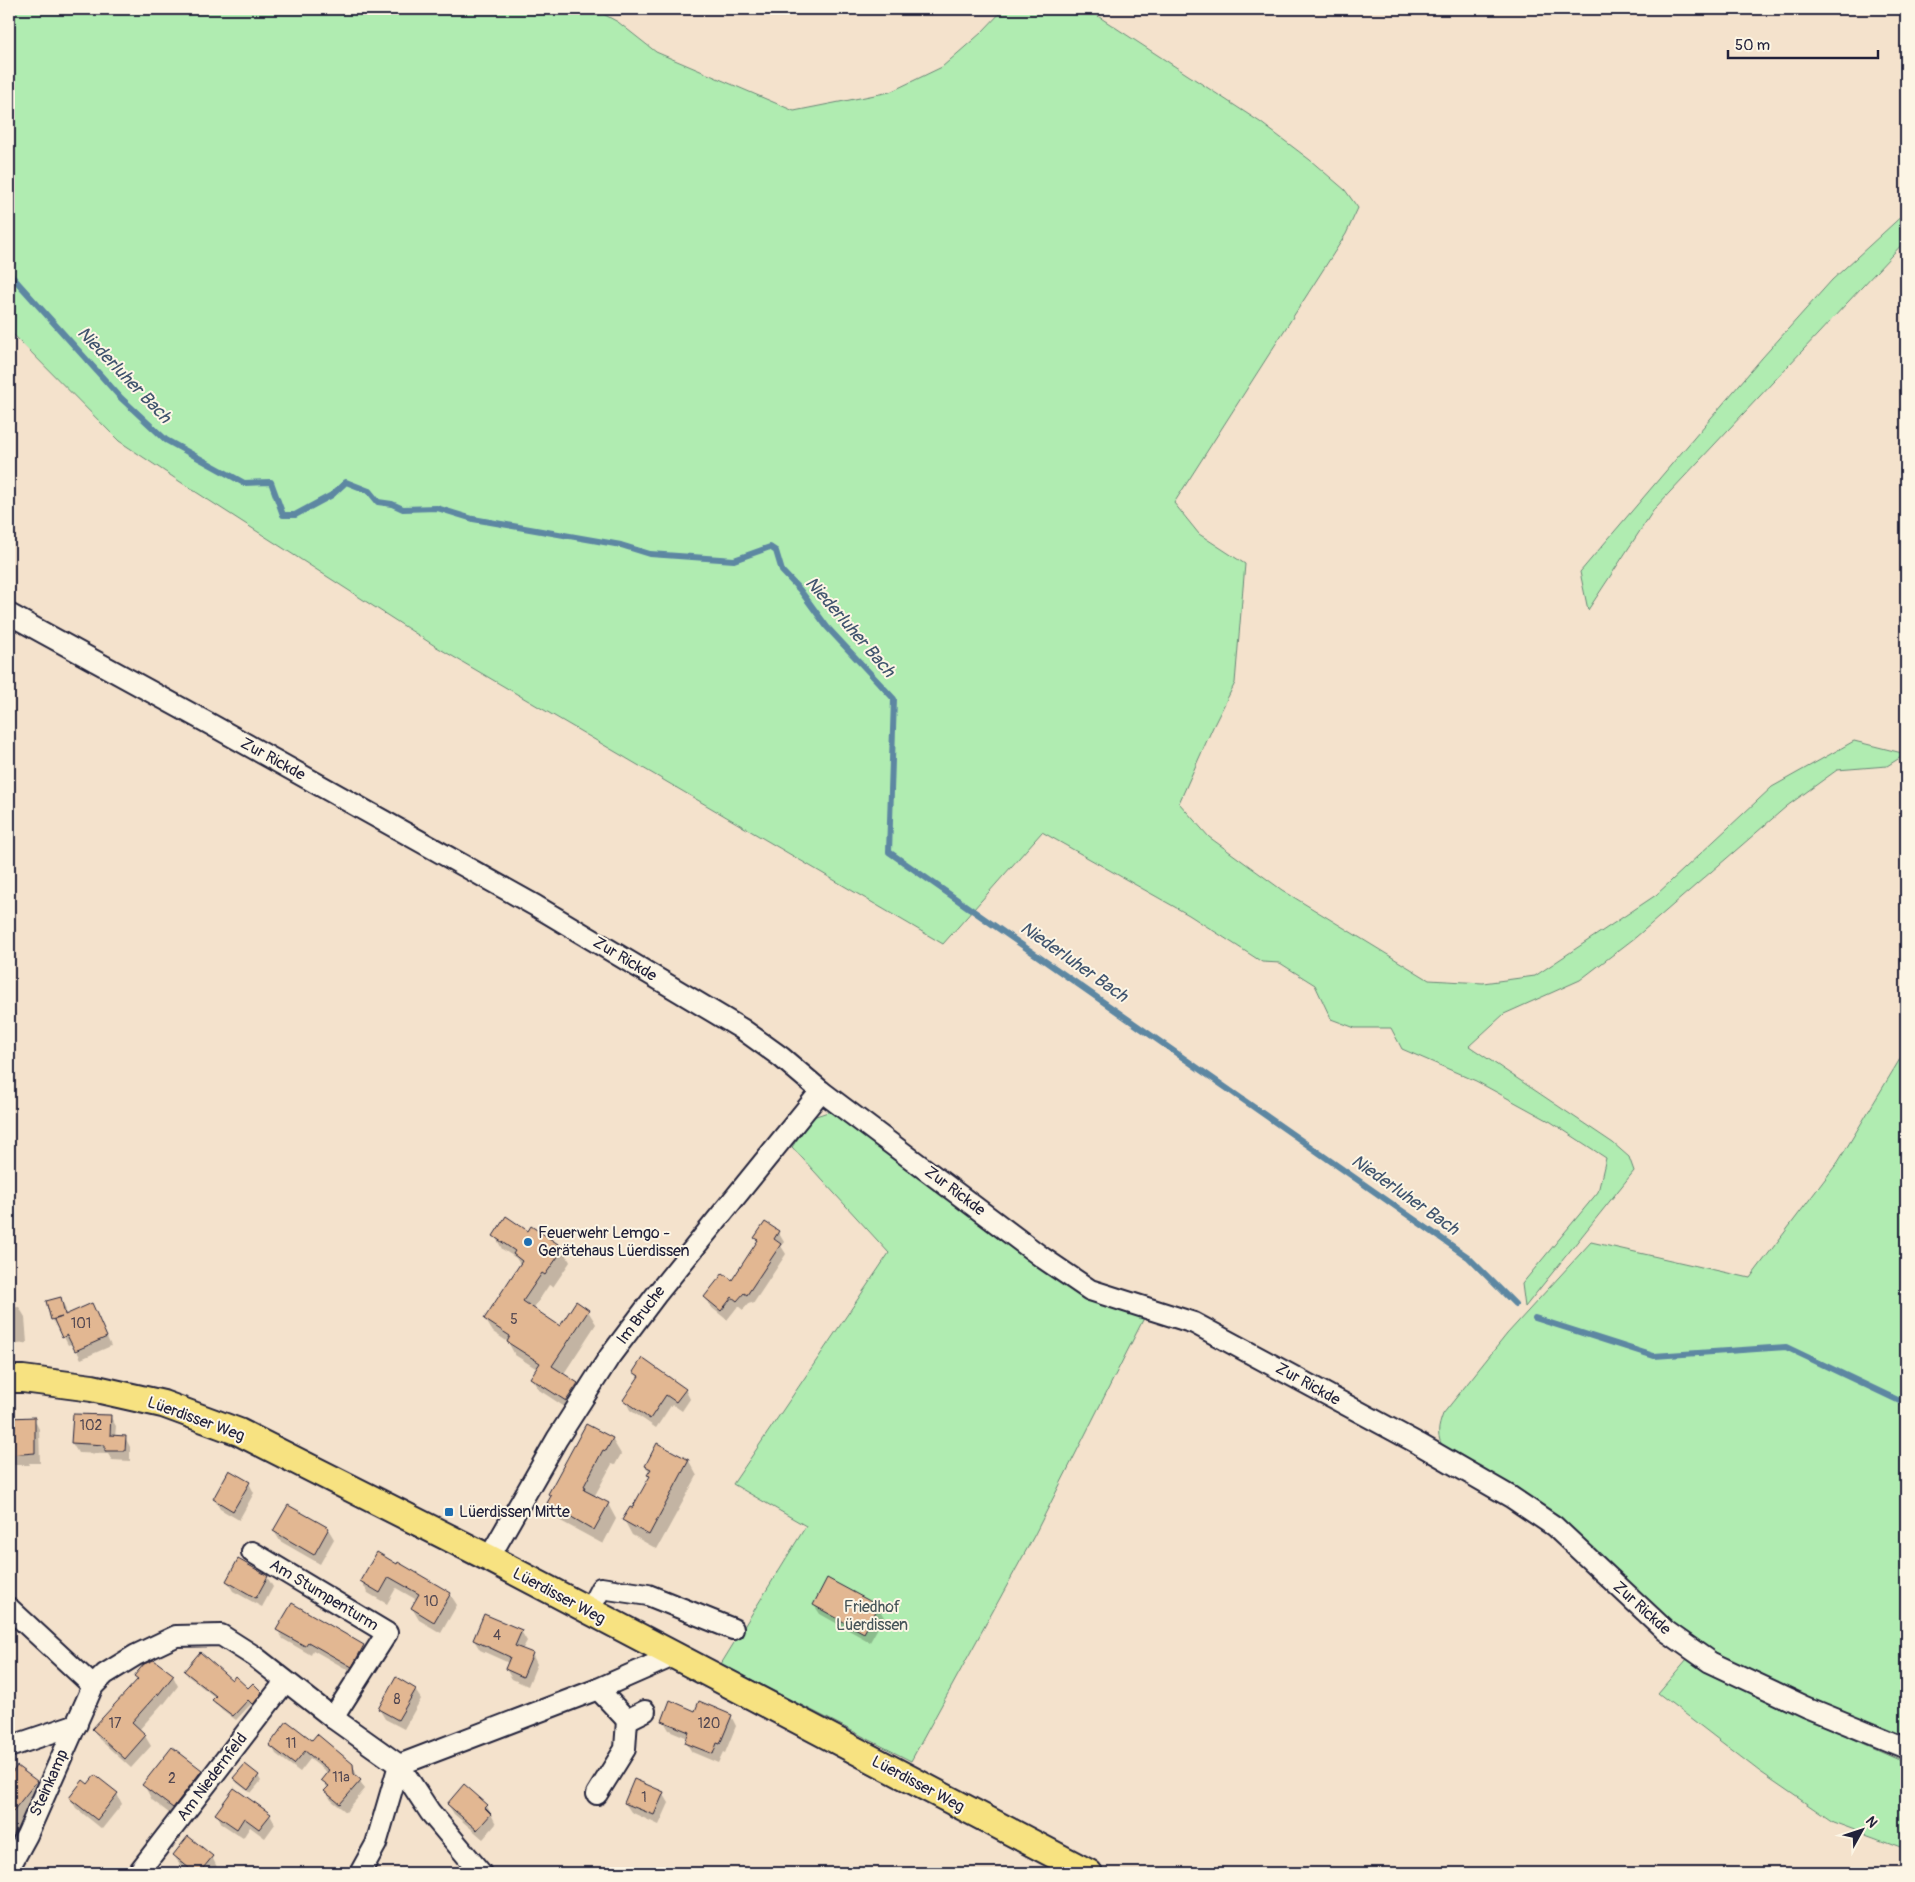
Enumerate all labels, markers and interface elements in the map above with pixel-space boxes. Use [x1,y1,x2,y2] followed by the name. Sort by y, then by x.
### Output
[1728,28,1878,60] scale bar
[1735,36,1770,55] text: 50 m
[72,322,177,429] water label: Niederluher Bach
[800,572,901,683] water label: Niederluher Bach
[237,733,309,785] street label: Zur Rickde
[1016,917,1133,1008] water label: Niederluher Bach
[589,932,661,986] street label: Zur Rickde
[1347,1150,1464,1241] water label: Niederluher Bach
[921,1162,989,1220] street label: Zur Rickde
[538,1223,690,1261] place label: Feuerwehr Lemgo - Gerätehaus Lüerdissen
[522,1236,534,1248] marker: Feuerwehr Lemgo - Gerätehaus Lüerdissen
[612,1282,670,1348] street label: Im Bruche
[510,1311,518,1328] house number: 5
[71,1315,91,1332] house number: 101
[1272,1358,1344,1410] street label: Zur Rickde
[145,1392,247,1446] street label: Lüerdisser Weg
[80,1417,103,1434] house number: 102
[459,1502,570,1522] place label: Lüerdissen Mitte
[443,1506,455,1518] marker: Lüerdissen Mitte
[266,1555,382,1635] street label: Am Stumpenturm
[509,1563,609,1629] street label: Lüerdisser Weg
[1609,1577,1675,1639] street label: Zur Rickde
[423,1593,439,1610] house number: 10
[836,1597,908,1635] park label: Friedhof Lüerdissen
[493,1627,501,1644] house number: 4
[393,1691,401,1708] house number: 8
[109,1715,122,1732] house number: 17
[698,1715,720,1732] house number: 120
[172,1729,252,1825] street label: Am Niedernfeld
[286,1735,296,1752] house number: 11
[25,1746,73,1820] street label: Steinkamp
[868,1751,968,1817] street label: Lüerdisser Weg
[332,1769,350,1786] house number: 11a
[168,1770,176,1787] house number: 2
[641,1789,647,1806] house number: 1
[1838,1804,1888,1854] north arrow
[1862,1813,1881,1831] text: N

